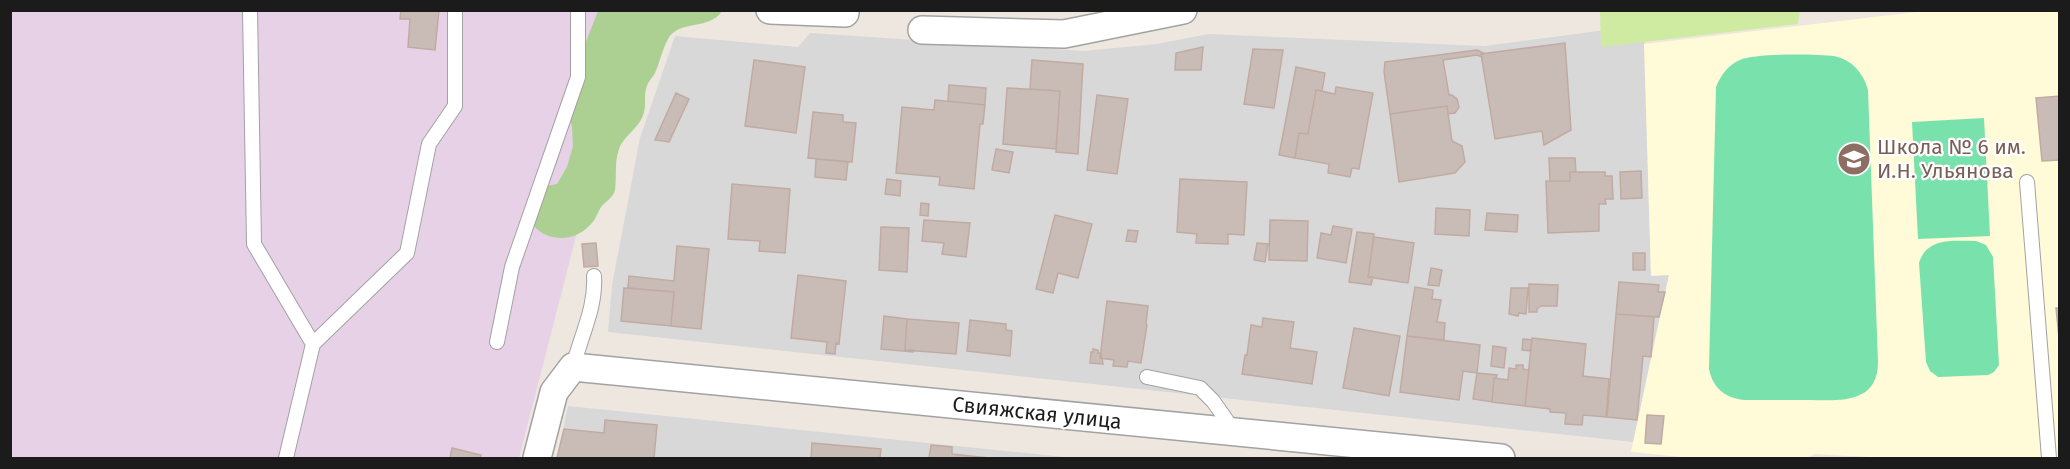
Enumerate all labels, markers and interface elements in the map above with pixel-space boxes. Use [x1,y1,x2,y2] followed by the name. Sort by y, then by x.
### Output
[1877,134,2026,184] place label: Школа № 6 им. И.Н. Ульянова
[1836,141,1872,177] school or university icon: Школа № 6 им. И.Н. Ульянова
[951,391,1123,435] street label: Свияжская улица

